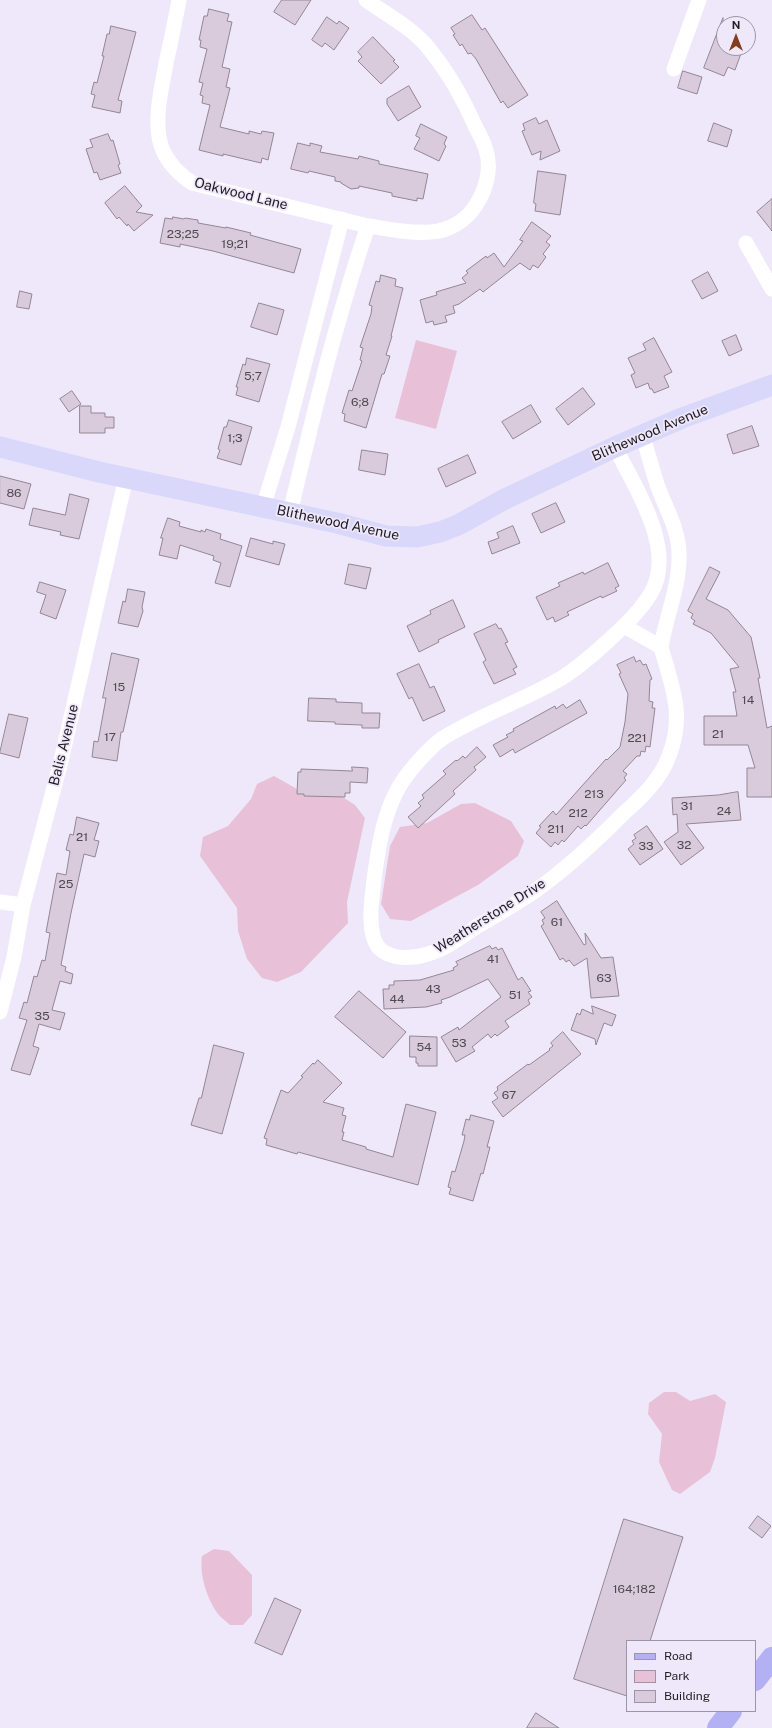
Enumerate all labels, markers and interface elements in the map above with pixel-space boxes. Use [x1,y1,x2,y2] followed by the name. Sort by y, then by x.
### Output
[716,16,756,56] north arrow
[732,19,740,31] text: N
[192,174,290,214] street label: Oakwood Lane
[167,227,199,241] house number: 23;25
[221,237,249,251] house number: 19;21
[244,369,262,383] house number: 5;7
[351,395,369,409] house number: 6;8
[589,401,711,465] street label: Blithewood Avenue
[227,431,243,445] house number: 1;3
[6,486,22,500] house number: 86
[275,502,401,544] street label: Blithewood Avenue
[113,680,125,694] house number: 15
[742,693,754,707] house number: 14
[46,703,82,787] street label: Balis Avenue
[712,727,724,741] house number: 21
[104,730,116,744] house number: 17
[627,731,647,745] house number: 221
[584,787,604,801] house number: 213
[681,799,693,813] house number: 31
[717,804,731,818] house number: 24
[568,806,588,820] house number: 212
[548,822,564,836] house number: 211
[76,830,88,844] house number: 21
[677,838,691,852] house number: 32
[638,839,654,853] house number: 33
[431,875,549,957] street label: Weatherstone Drive
[59,877,73,891] house number: 25
[551,915,563,929] house number: 61
[487,952,499,966] house number: 41
[597,971,611,985] house number: 63
[425,982,441,996] house number: 43
[509,988,521,1002] house number: 51
[389,992,405,1006] house number: 44
[34,1009,50,1023] house number: 35
[451,1036,467,1050] house number: 53
[416,1040,432,1054] house number: 54
[502,1088,516,1102] house number: 67
[613,1582,655,1596] house number: 164;182
[626,1640,756,1712] legend
[664,1649,692,1663] text: Road
[664,1669,690,1683] text: Park
[664,1689,710,1703] text: Building

